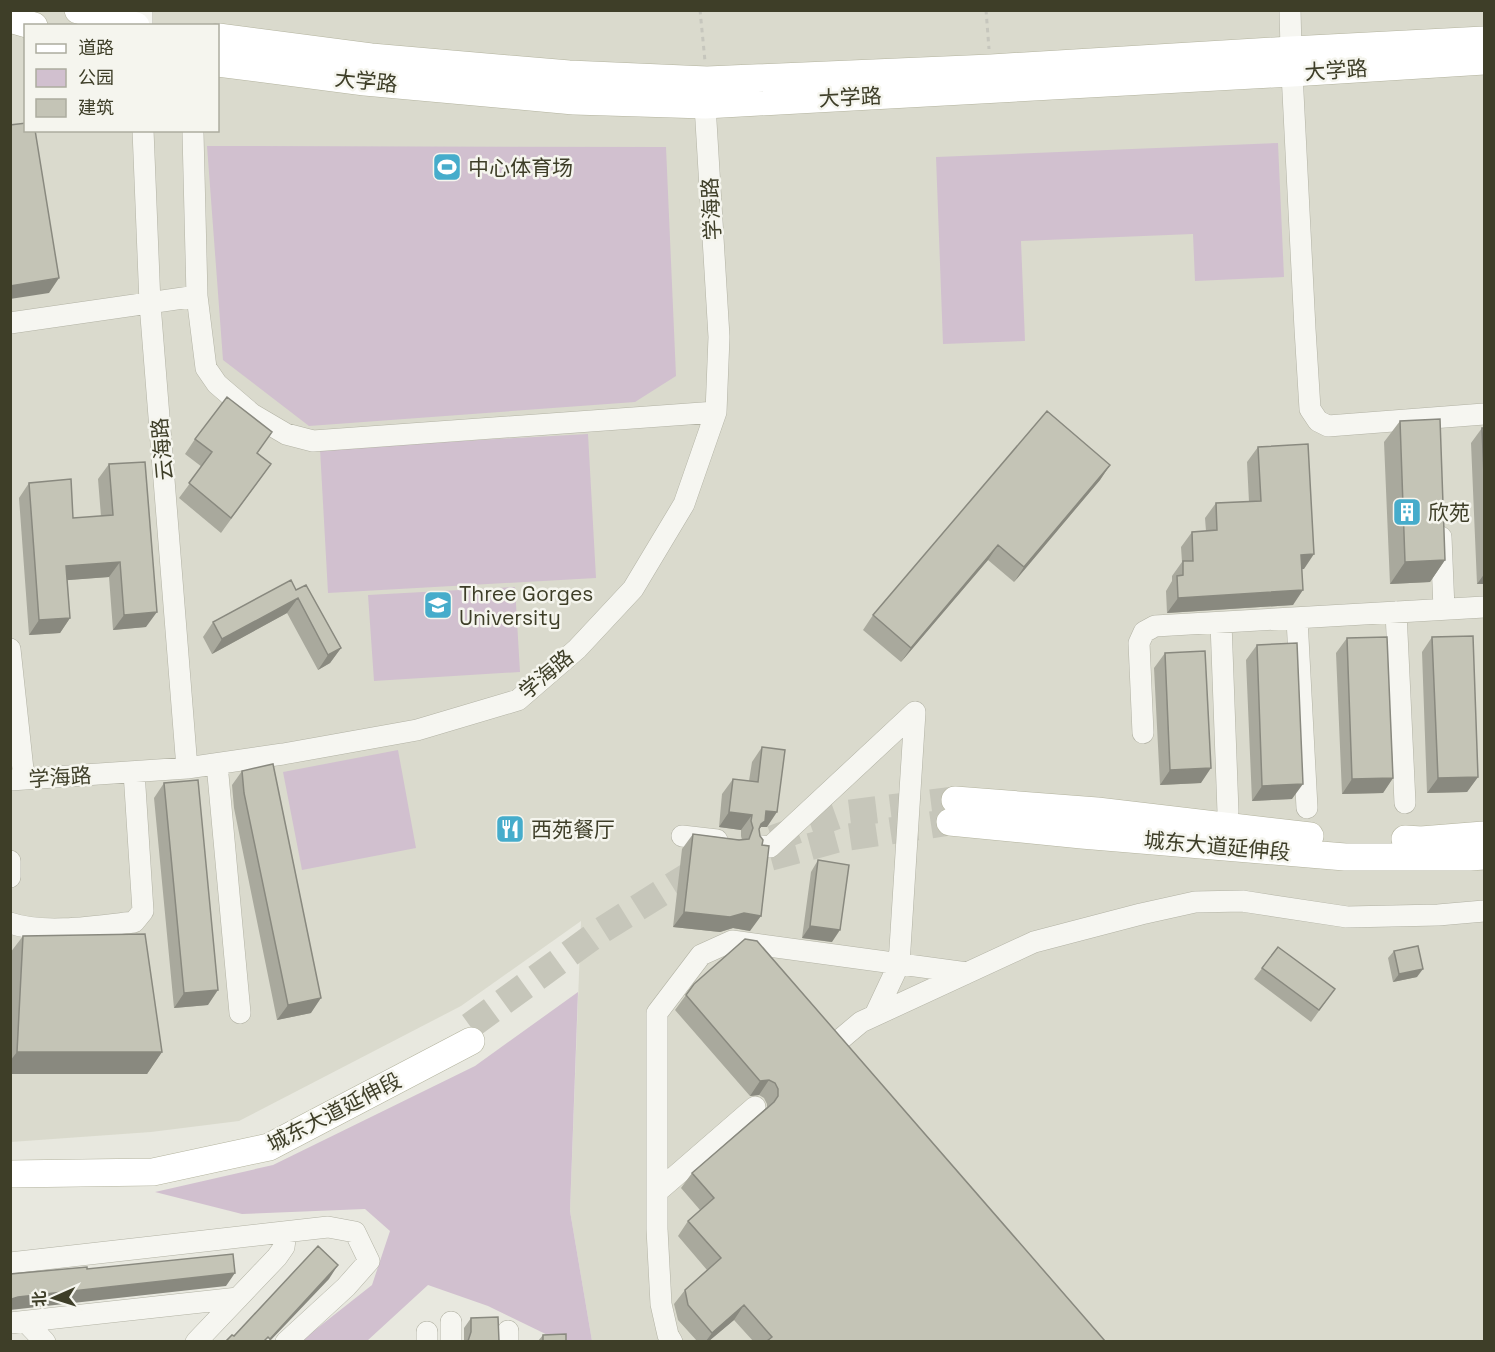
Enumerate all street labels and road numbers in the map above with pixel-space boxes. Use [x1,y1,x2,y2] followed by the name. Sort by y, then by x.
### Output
[1304,54,1368,86] street label: 大学路
[333,64,399,98] street label: 大学路
[818,82,882,112] street label: 大学路
[696,177,726,241] street label: 学海路
[146,416,178,482] street label: 云海路
[513,643,579,705] street label: 学海路
[28,761,92,793] street label: 学海路
[1143,826,1291,866] street label: 城东大道延伸段
[262,1067,406,1157] street label: 城东大道延伸段

